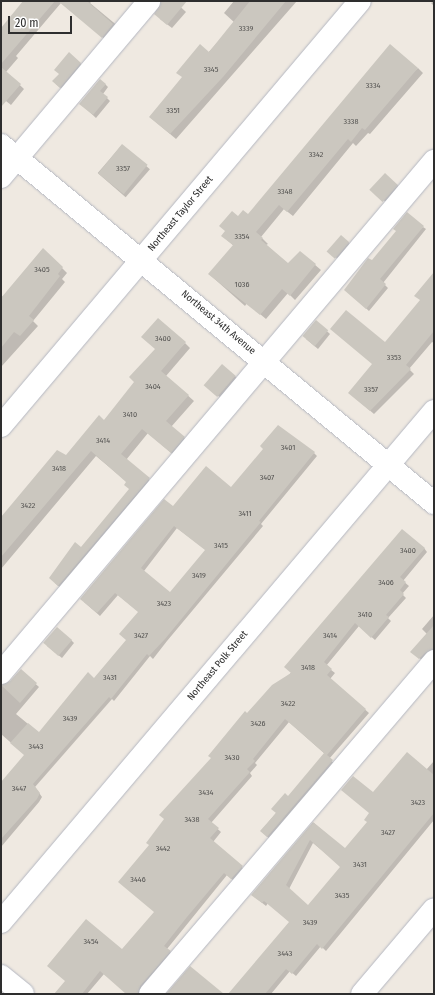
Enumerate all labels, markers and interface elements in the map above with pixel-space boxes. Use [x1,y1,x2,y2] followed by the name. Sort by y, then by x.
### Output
[10,8,74,34] scale bar
[15,16,39,30] text: 20 m
[239,24,253,34] house number: 3339
[204,65,218,75] house number: 3345
[366,81,380,91] house number: 3334
[166,106,180,116] house number: 3351
[344,117,358,127] house number: 3338
[309,150,323,160] house number: 3342
[116,164,130,174] house number: 3357
[146,174,216,254] street label: Northeast Taylor Street
[277,187,293,197] house number: 3348
[235,232,249,242] house number: 3354
[34,265,50,275] house number: 3405
[235,280,249,290] house number: 1036
[178,288,258,358] street label: Northeast 34th Avenue
[155,334,171,344] house number: 3400
[387,353,401,363] house number: 3353
[145,382,161,392] house number: 3404
[364,385,378,395] house number: 3357
[123,410,137,420] house number: 3410
[96,436,110,446] house number: 3414
[281,443,295,453] house number: 3401
[52,464,66,474] house number: 3418
[260,473,274,483] house number: 3407
[21,501,35,511] house number: 3422
[238,509,252,519] house number: 3411
[214,541,228,551] house number: 3415
[400,546,416,556] house number: 3400
[192,571,206,581] house number: 3419
[378,578,394,588] house number: 3406
[157,599,171,609] house number: 3423
[358,610,372,620] house number: 3410
[185,629,251,703] street label: Northeast Polk Street
[134,631,148,641] house number: 3427
[323,631,337,641] house number: 3414
[301,663,315,673] house number: 3418
[103,673,117,683] house number: 3431
[281,699,295,709] house number: 3422
[63,714,77,724] house number: 3439
[251,719,265,729] house number: 3426
[29,742,43,752] house number: 3443
[224,753,240,763] house number: 3430
[12,784,26,794] house number: 3447
[199,788,213,798] house number: 3434
[411,798,425,808] house number: 3423
[185,815,199,825] house number: 3438
[381,828,395,838] house number: 3427
[156,844,170,854] house number: 3442
[353,860,367,870] house number: 3431
[130,875,146,885] house number: 3446
[335,891,349,901] house number: 3435
[303,918,317,928] house number: 3439
[84,937,98,947] house number: 3454
[278,949,292,959] house number: 3443

